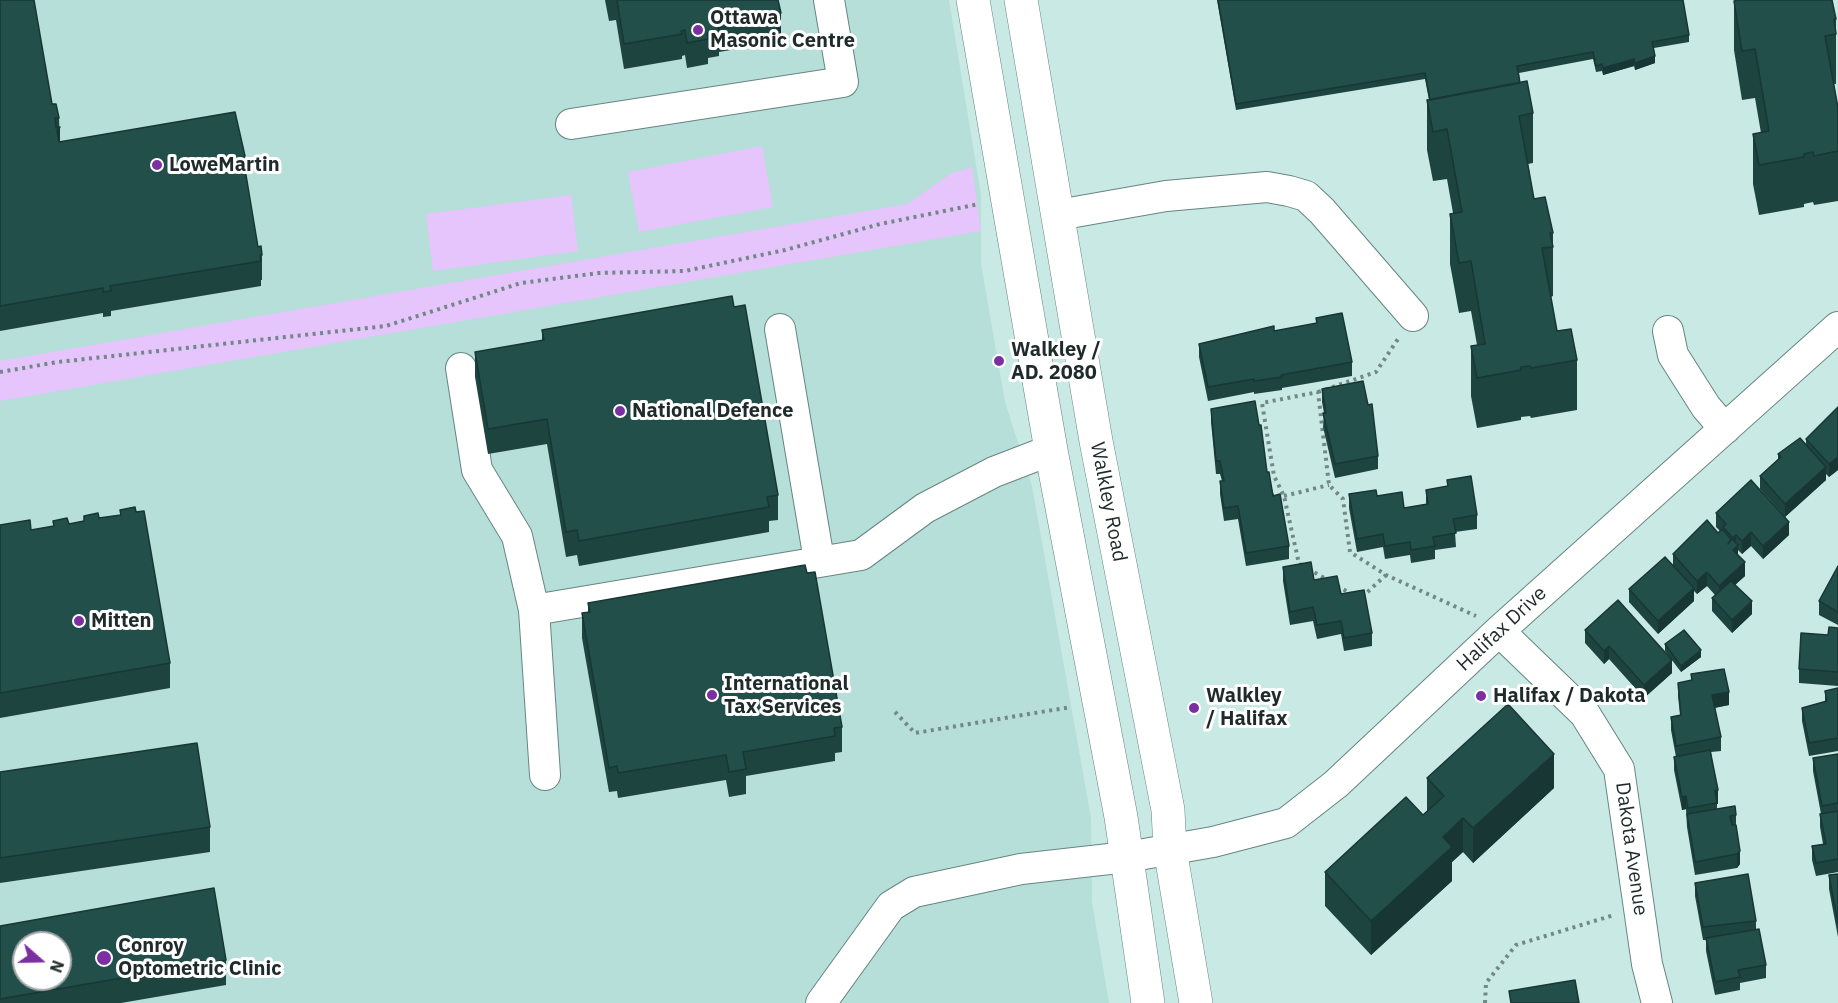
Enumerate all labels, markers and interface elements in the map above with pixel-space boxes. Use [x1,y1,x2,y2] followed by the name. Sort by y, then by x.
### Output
[710,6,855,53] place label: Ottawa Masonic Centre
[691,23,705,37] marker: Ottawa Masonic Centre
[169,153,280,177] place label: LoweMartin
[150,158,164,172] marker: LoweMartin
[1011,338,1101,385] place label: Walkley / AD. 2080
[992,354,1006,368] marker: Walkley / AD. 2080
[632,399,793,423] place label: National Defence
[613,404,627,418] marker: National Defence
[1085,440,1131,564] street label: Walkley Road
[1452,581,1552,677] street label: Halifax Drive
[91,609,151,633] place label: Mitten
[72,614,86,628] marker: Mitten
[724,672,849,719] place label: International Tax Services
[1206,684,1287,731] place label: Walkley / Halifax
[1493,684,1646,708] place label: Halifax / Dakota
[705,688,719,702] marker: International Tax Services
[1474,689,1488,703] marker: Halifax / Dakota
[1187,701,1201,715] marker: Walkley / Halifax
[1610,781,1652,917] street label: Dakota Avenue
[12,931,72,991] north arrow
[118,934,282,981] place label: Conroy Optometric Clinic
[95,949,113,967] marker: Conroy Optometric Clinic
[46,958,68,975] text: N

